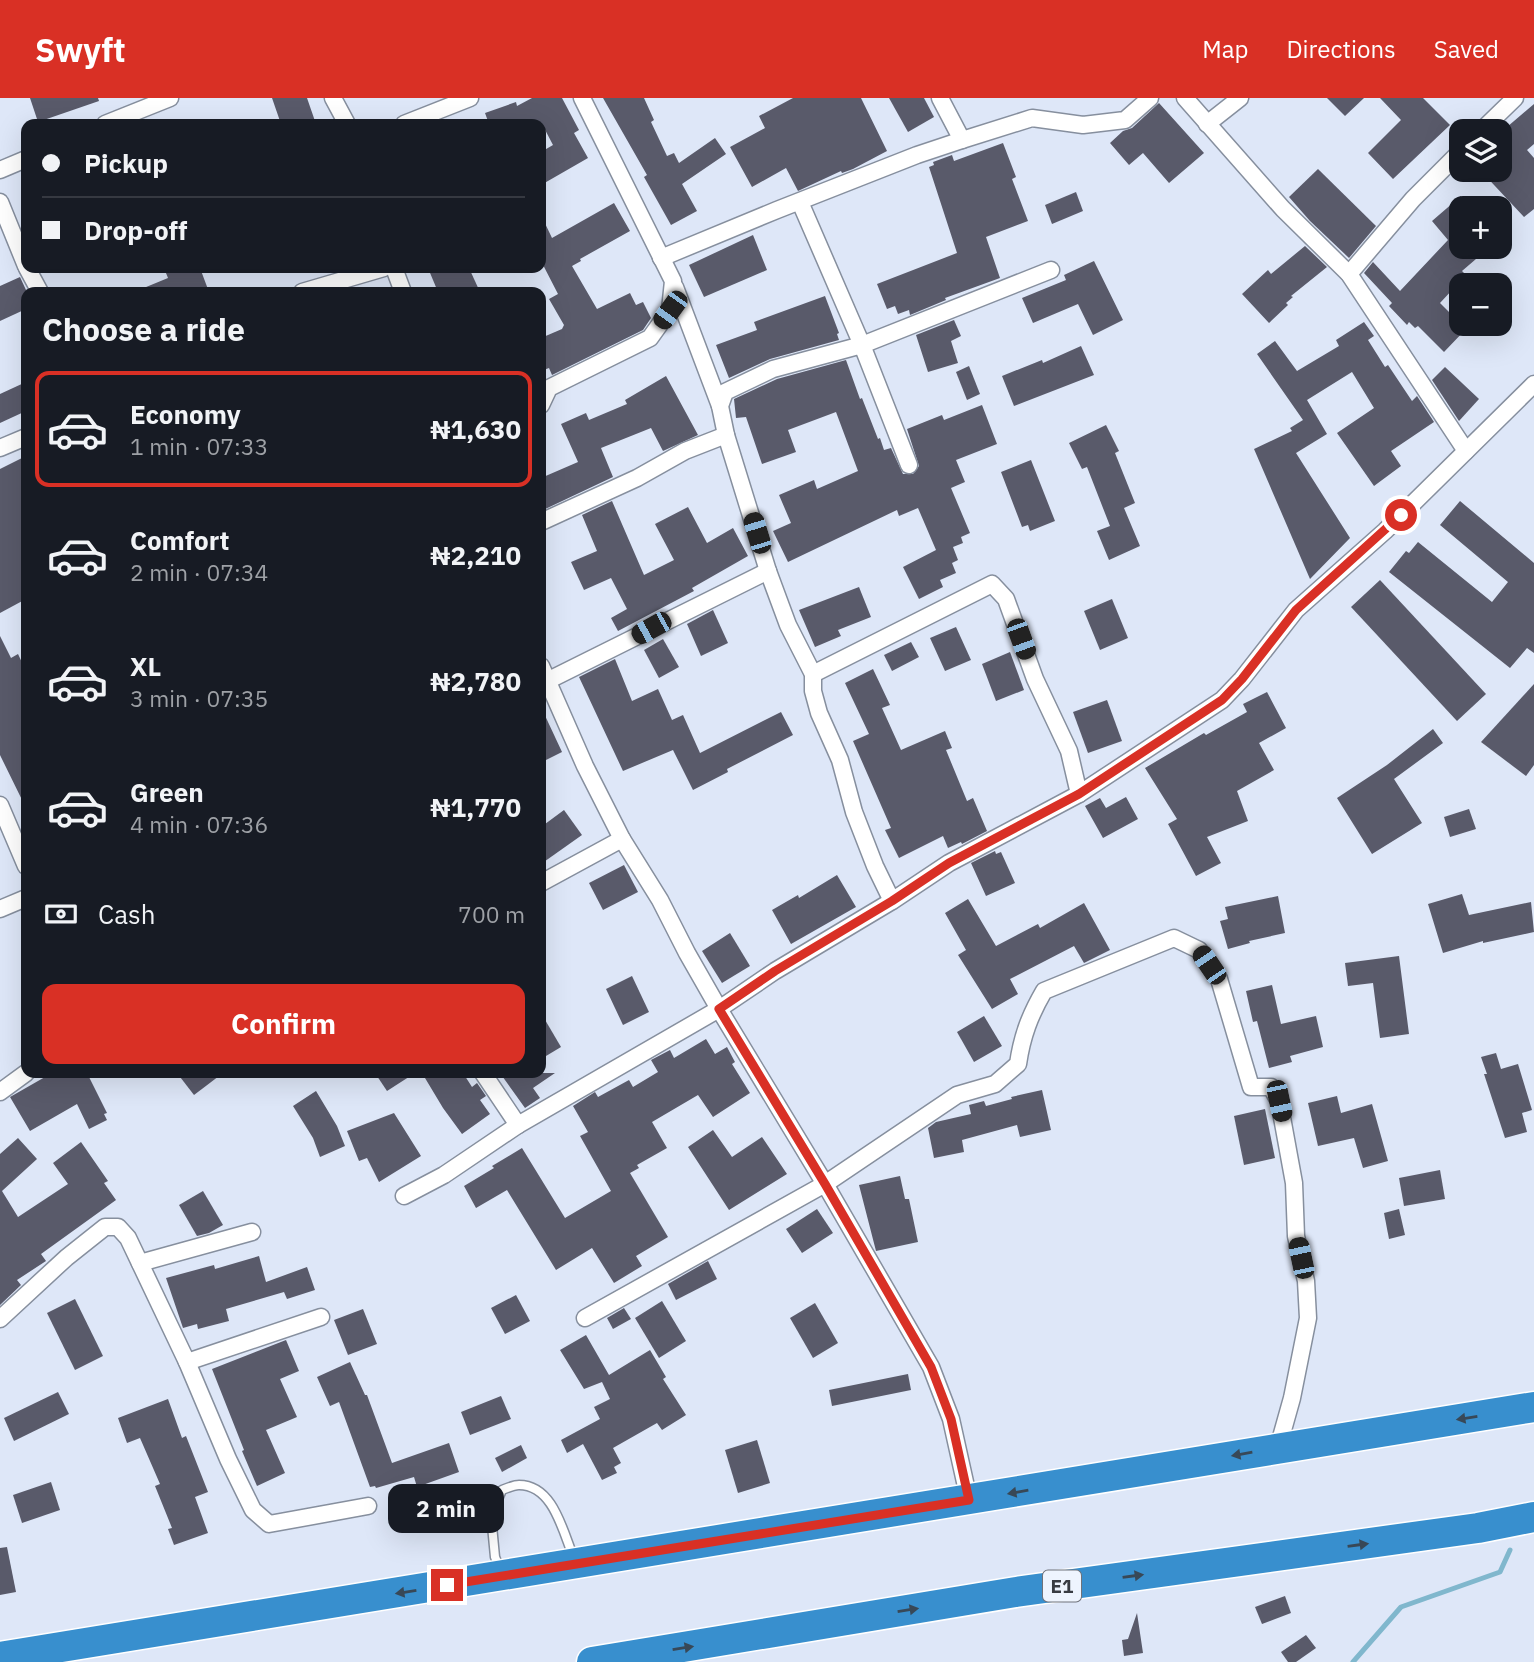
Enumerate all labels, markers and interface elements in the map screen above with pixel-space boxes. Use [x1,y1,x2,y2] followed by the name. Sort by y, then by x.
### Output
[35,28,126,71] text: Swyft
[1202,33,1248,65] text: Map
[1286,33,1396,65] text: Directions
[1434,33,1499,65] text: Saved
[1449,119,1512,336] map controls
[1449,119,1512,182] button: layers
[84,146,168,180] text: Pickup
[1449,196,1512,259] button: +
[84,213,187,247] text: Drop-off
[1449,273,1512,336] button: −
[650,287,691,333] car
[42,308,245,350] text: Choose a ride
[130,397,241,431] text: Economy
[46,398,109,461] icon: car
[430,412,521,446] text: ₦1,630
[130,431,268,461] text: 1 min · 07:33
[1385,499,1417,531] route start
[741,510,774,556] car
[130,523,229,557] text: Comfort
[46,524,109,587] icon: car
[430,538,521,572] text: ₦2,210
[130,557,268,587] text: 2 min · 07:34
[628,609,675,647] car
[1004,616,1039,662] car
[130,649,161,683] text: XL
[46,650,109,713] icon: car
[430,664,521,698] text: ₦2,780
[130,683,268,713] text: 3 min · 07:35
[130,775,204,809] text: Green
[46,776,109,839] icon: car
[430,790,521,824] text: ₦1,770
[130,809,268,839] text: 4 min · 07:36
[42,895,80,933] icon: cash
[98,897,155,931] text: Cash
[458,899,525,929] text: 700 m
[1189,942,1230,988] car
[42,984,525,1064] button: Confirm
[1265,1078,1294,1124] car
[1287,1235,1316,1281] car
[1456,1413,1478,1424] one-way arrow
[1231,1449,1253,1460] one-way arrow
[389,1484,505,1532] callout: 2 min
[1007,1487,1029,1498] one-way arrow
[416,1493,476,1523] text: 2 min
[1347,1539,1369,1550] one-way arrow
[431,1569,463,1601] route end
[1043,1570,1081,1602] road number: E1
[1122,1570,1144,1581] one-way arrow
[395,1587,417,1598] one-way arrow
[897,1604,919,1615] one-way arrow
[673,1642,695,1653] one-way arrow

